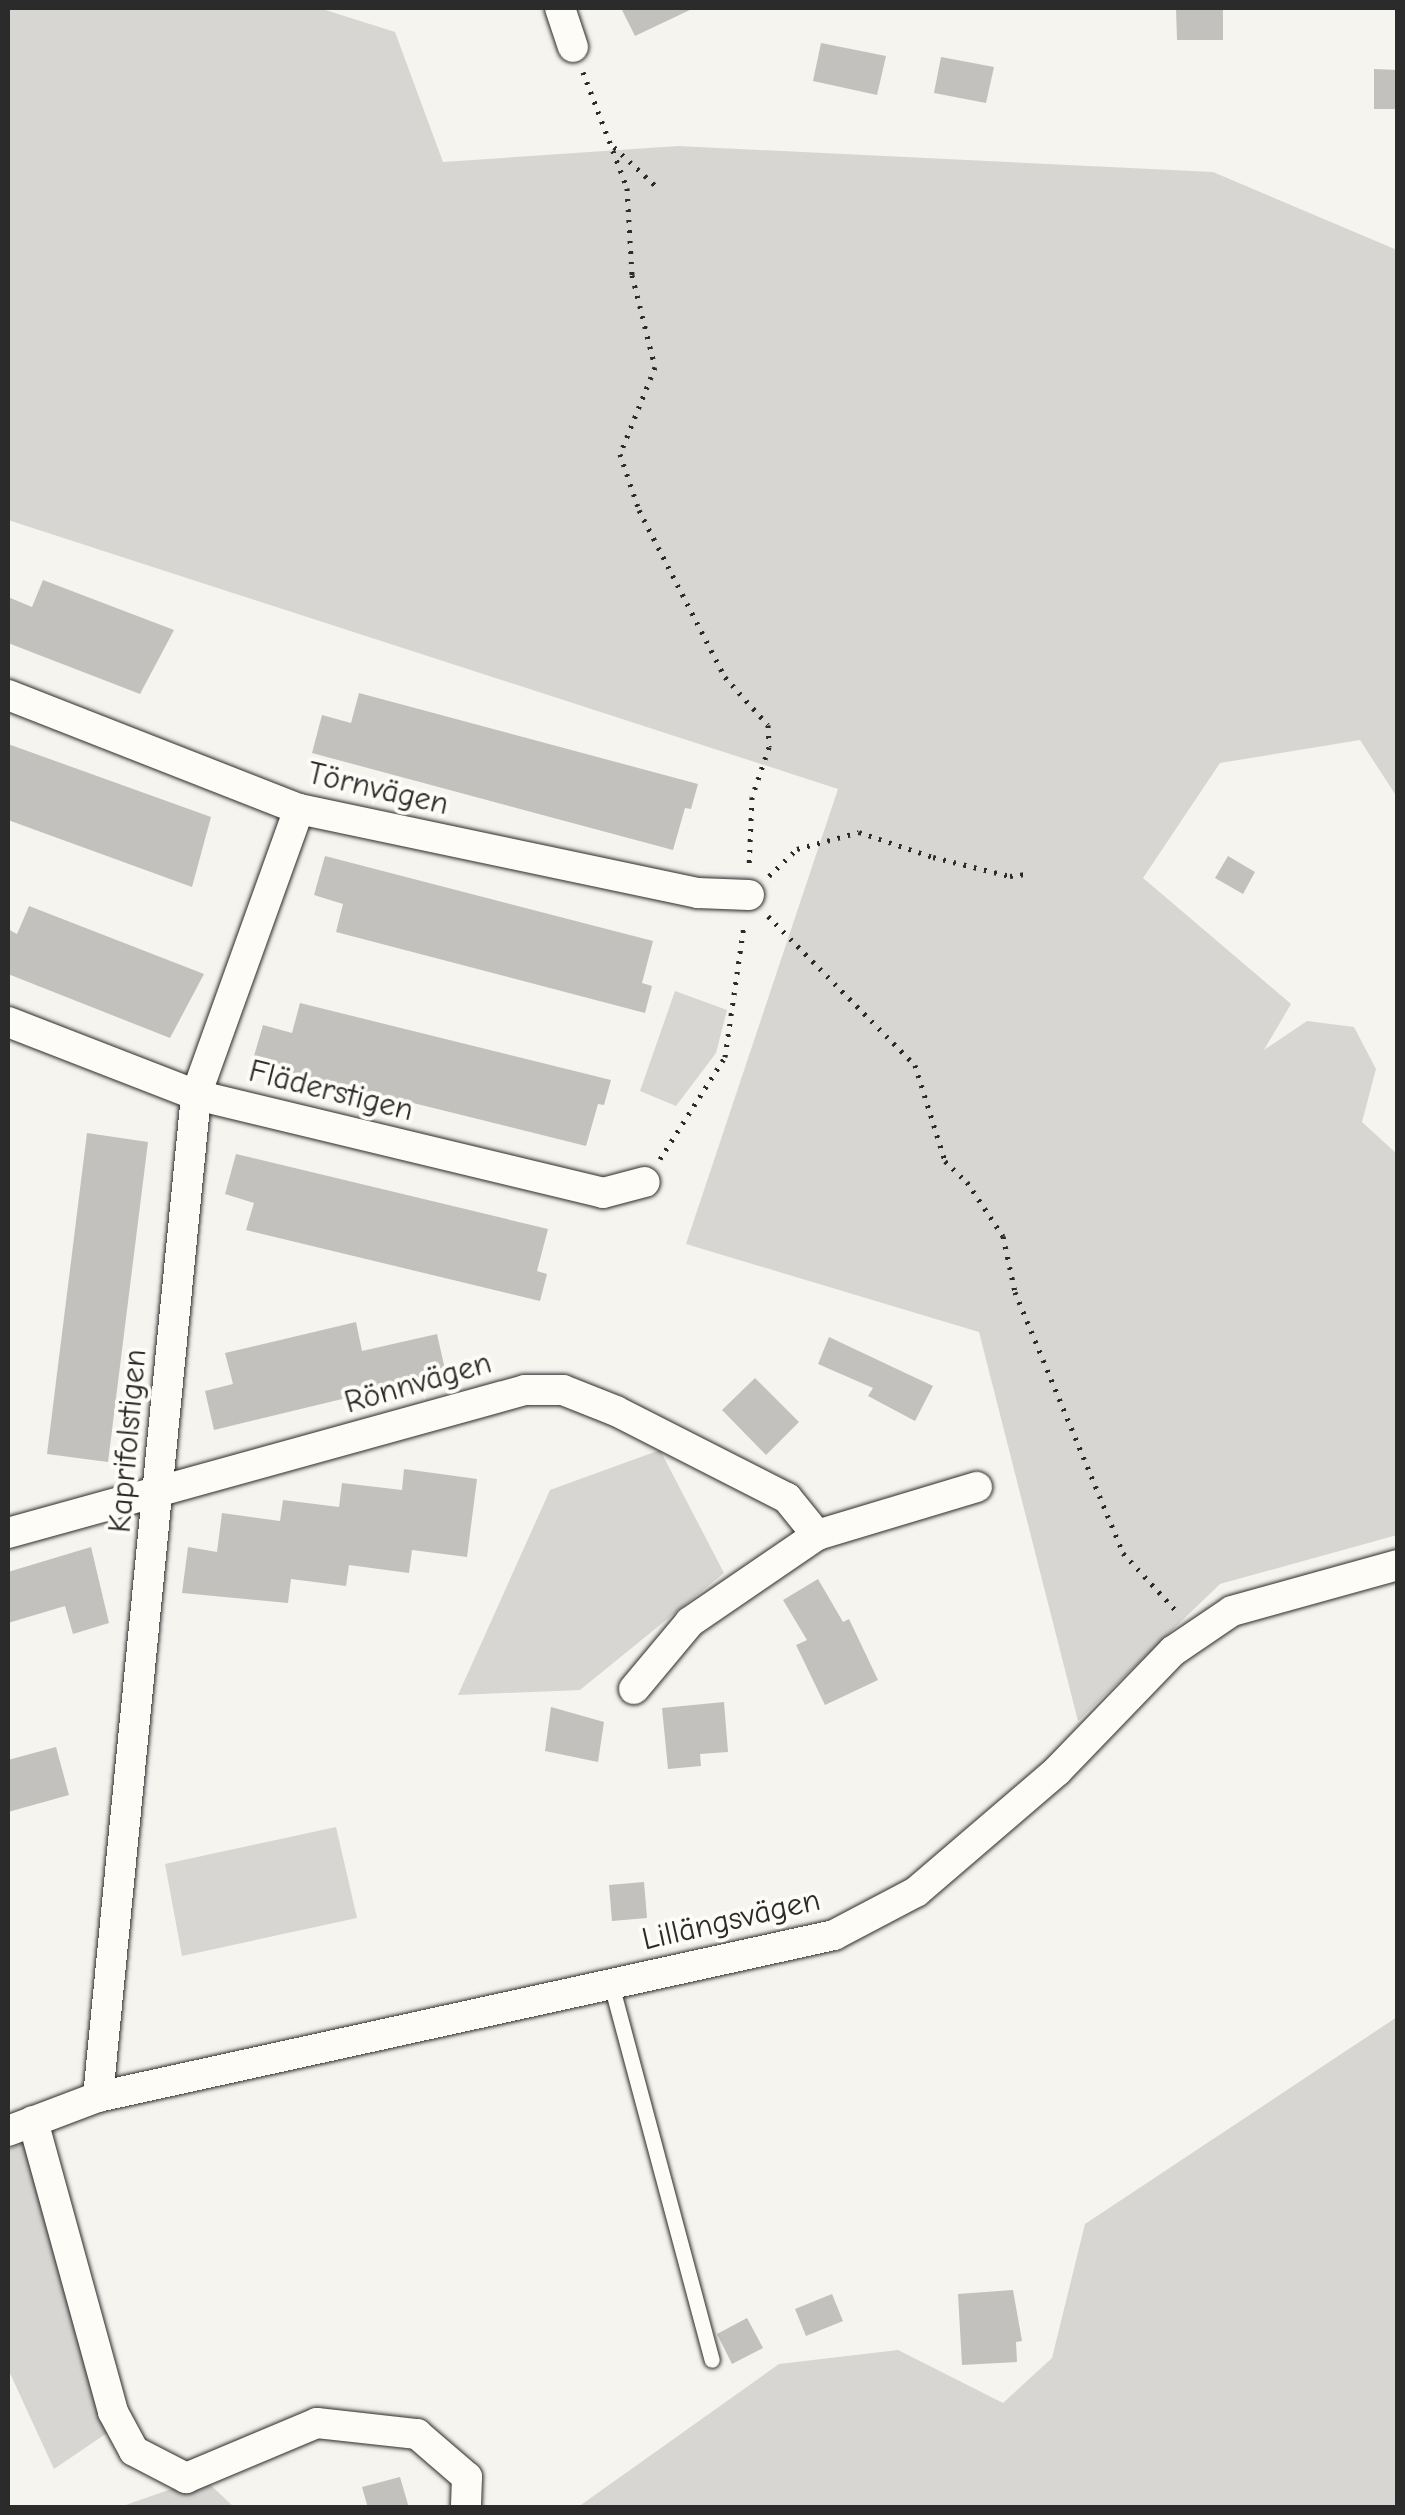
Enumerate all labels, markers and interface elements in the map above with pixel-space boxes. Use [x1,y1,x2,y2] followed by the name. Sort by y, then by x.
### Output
[304,754,452,824] street label: Törnvägen
[245,1052,417,1130] street label: Fläderstigen
[340,1344,496,1422] street label: Rönnvägen
[101,1348,155,1534] street label: Kaprifolstigen
[638,1881,824,1959] street label: Lillängsvägen

